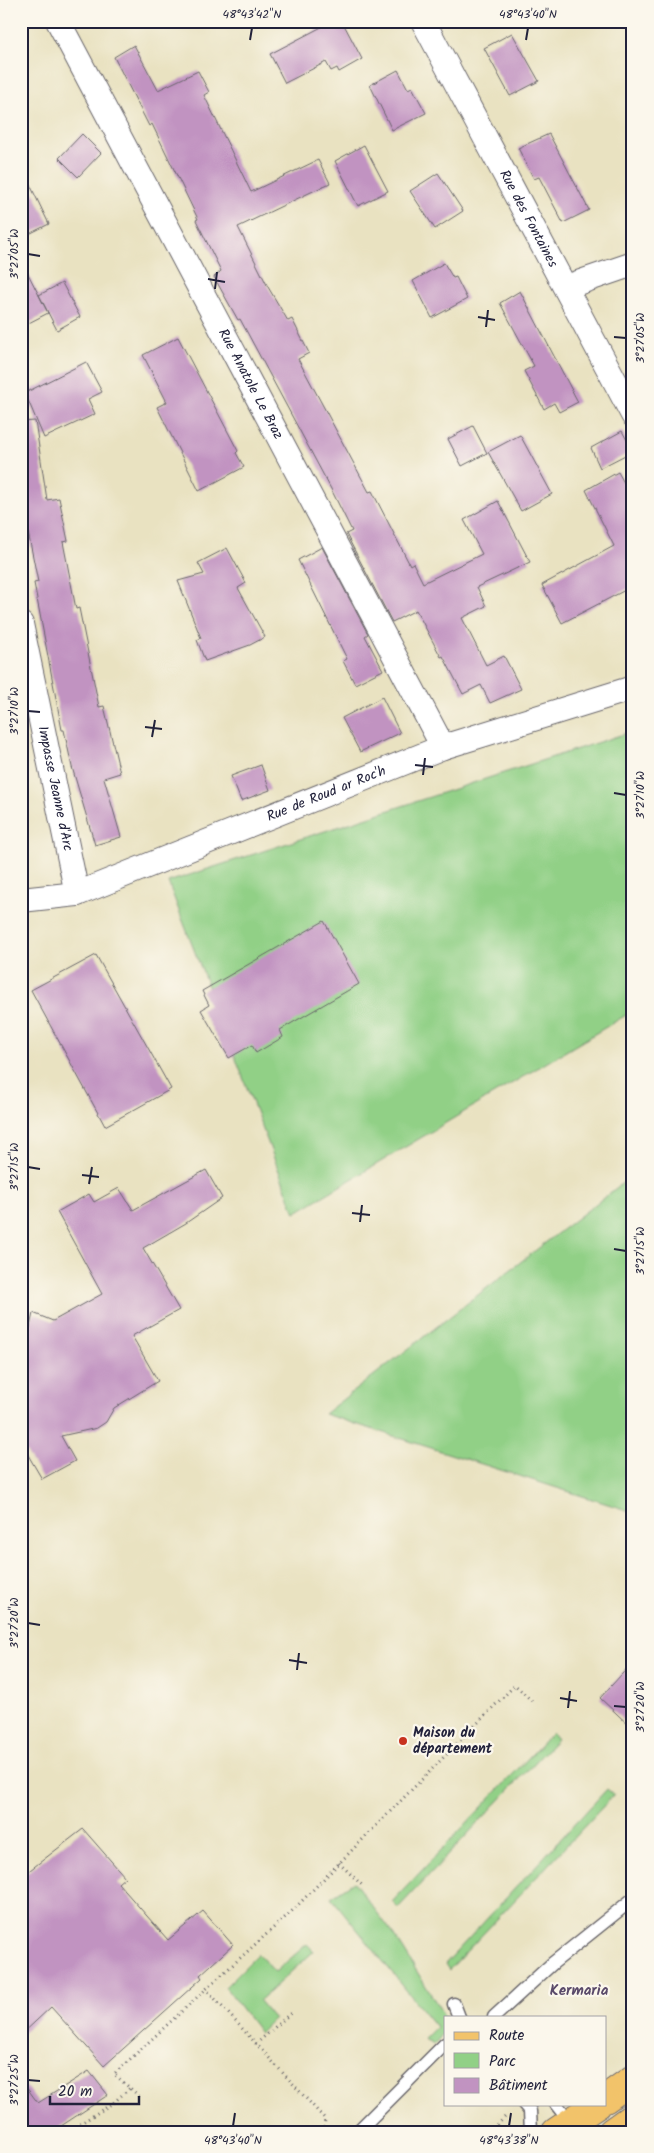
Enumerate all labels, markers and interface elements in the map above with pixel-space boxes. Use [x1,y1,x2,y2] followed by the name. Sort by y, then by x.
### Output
[223,5,281,24] text: 48°43'42"N
[499,5,557,24] text: 48°43'40"N
[493,166,563,272] street label: Rue des Fontaines
[5,229,24,279] text: 3°27'05"W
[631,313,650,363] text: 3°27'05"W
[212,325,289,443] street label: Rue Anatole Le Braz
[5,687,24,735] text: 3°27'10"W
[31,724,79,853] street label: Impasse Jeanne d'Arc
[263,760,389,828] street label: Rue de Roud ar Roc'h
[631,771,650,819] text: 3°27'10"W
[5,1143,24,1191] text: 3°27'15"W
[631,1227,650,1275] text: 3°27'15"W
[5,1597,24,1649] text: 3°27'20"W
[631,1681,650,1733] text: 3°27'20"W
[413,1722,493,1760] place label: Maison du département
[397,1735,409,1747] marker: Maison du département
[550,1979,609,2003] district label: Kermaria
[444,2016,606,2106] legend
[489,2024,525,2048] text: Route
[489,2050,516,2074] text: Parc
[5,2054,24,2106] text: 3°27'25"W
[50,2073,139,2105] scale bar
[489,2074,548,2098] text: Bâtiment
[58,2080,92,2104] text: 20 m
[204,2131,262,2150] text: 48°43'40"N
[479,2131,539,2150] text: 48°43'38"N

